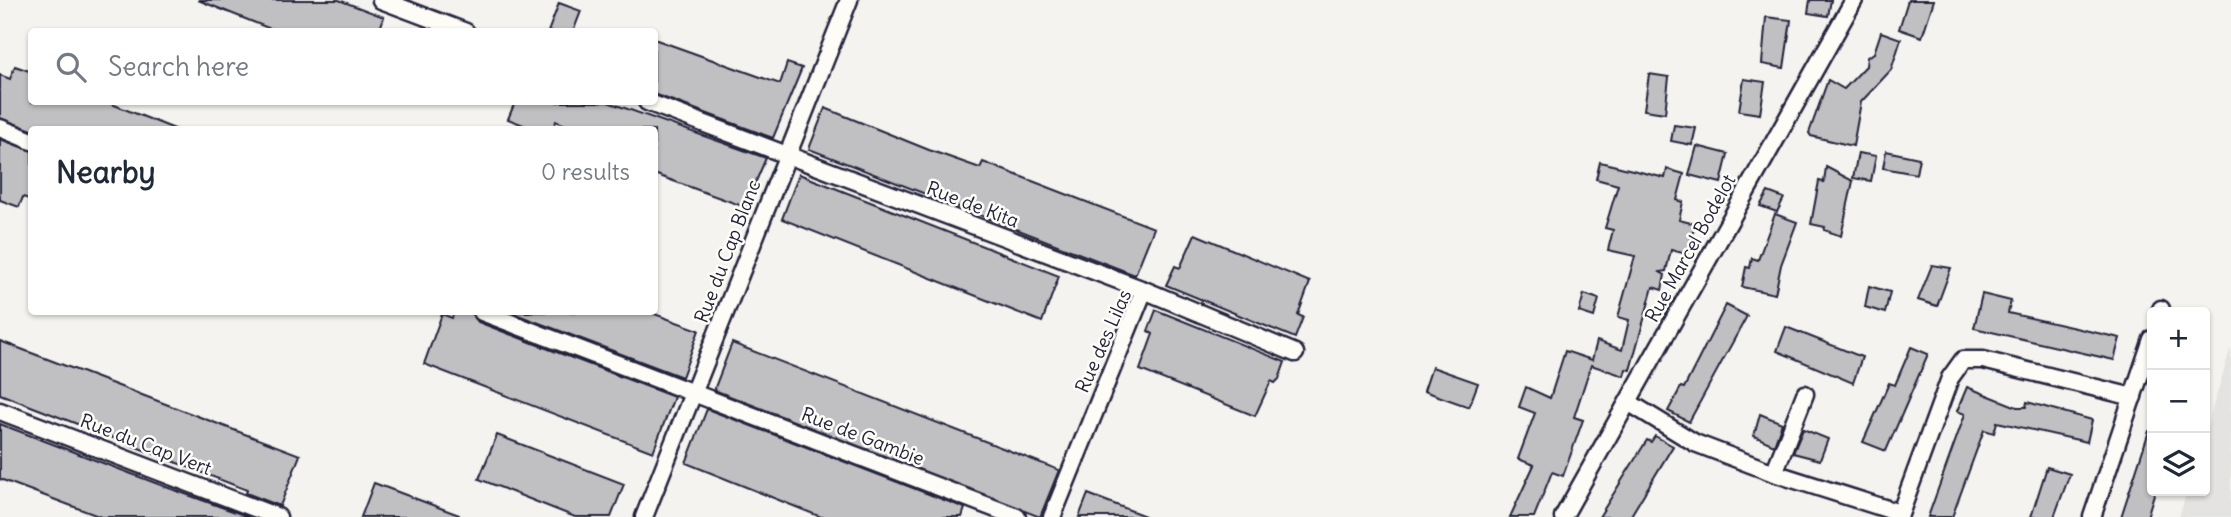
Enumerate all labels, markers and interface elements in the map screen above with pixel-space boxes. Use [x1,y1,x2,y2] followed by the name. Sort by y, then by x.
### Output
[28,28,658,105] search box
[52,48,90,86] icon: search
[108,50,249,83] text: Search here
[56,153,156,191] text: Nearby
[541,157,630,186] text: 0 results
[1639,170,1741,326] street label: Rue Marcel Bodelot
[924,175,1023,233] street label: Rue de Kita
[689,176,765,326] street label: Rue du Cap Blanc
[1070,286,1136,396] street label: Rue des Lilas
[2147,307,2210,496] map controls
[2147,307,2210,370] button: +
[2147,370,2210,433] button: −
[798,402,928,470] street label: Rue de Gambie
[77,408,215,480] street label: Rue du Cap Vert
[2147,433,2210,496] button: layers

